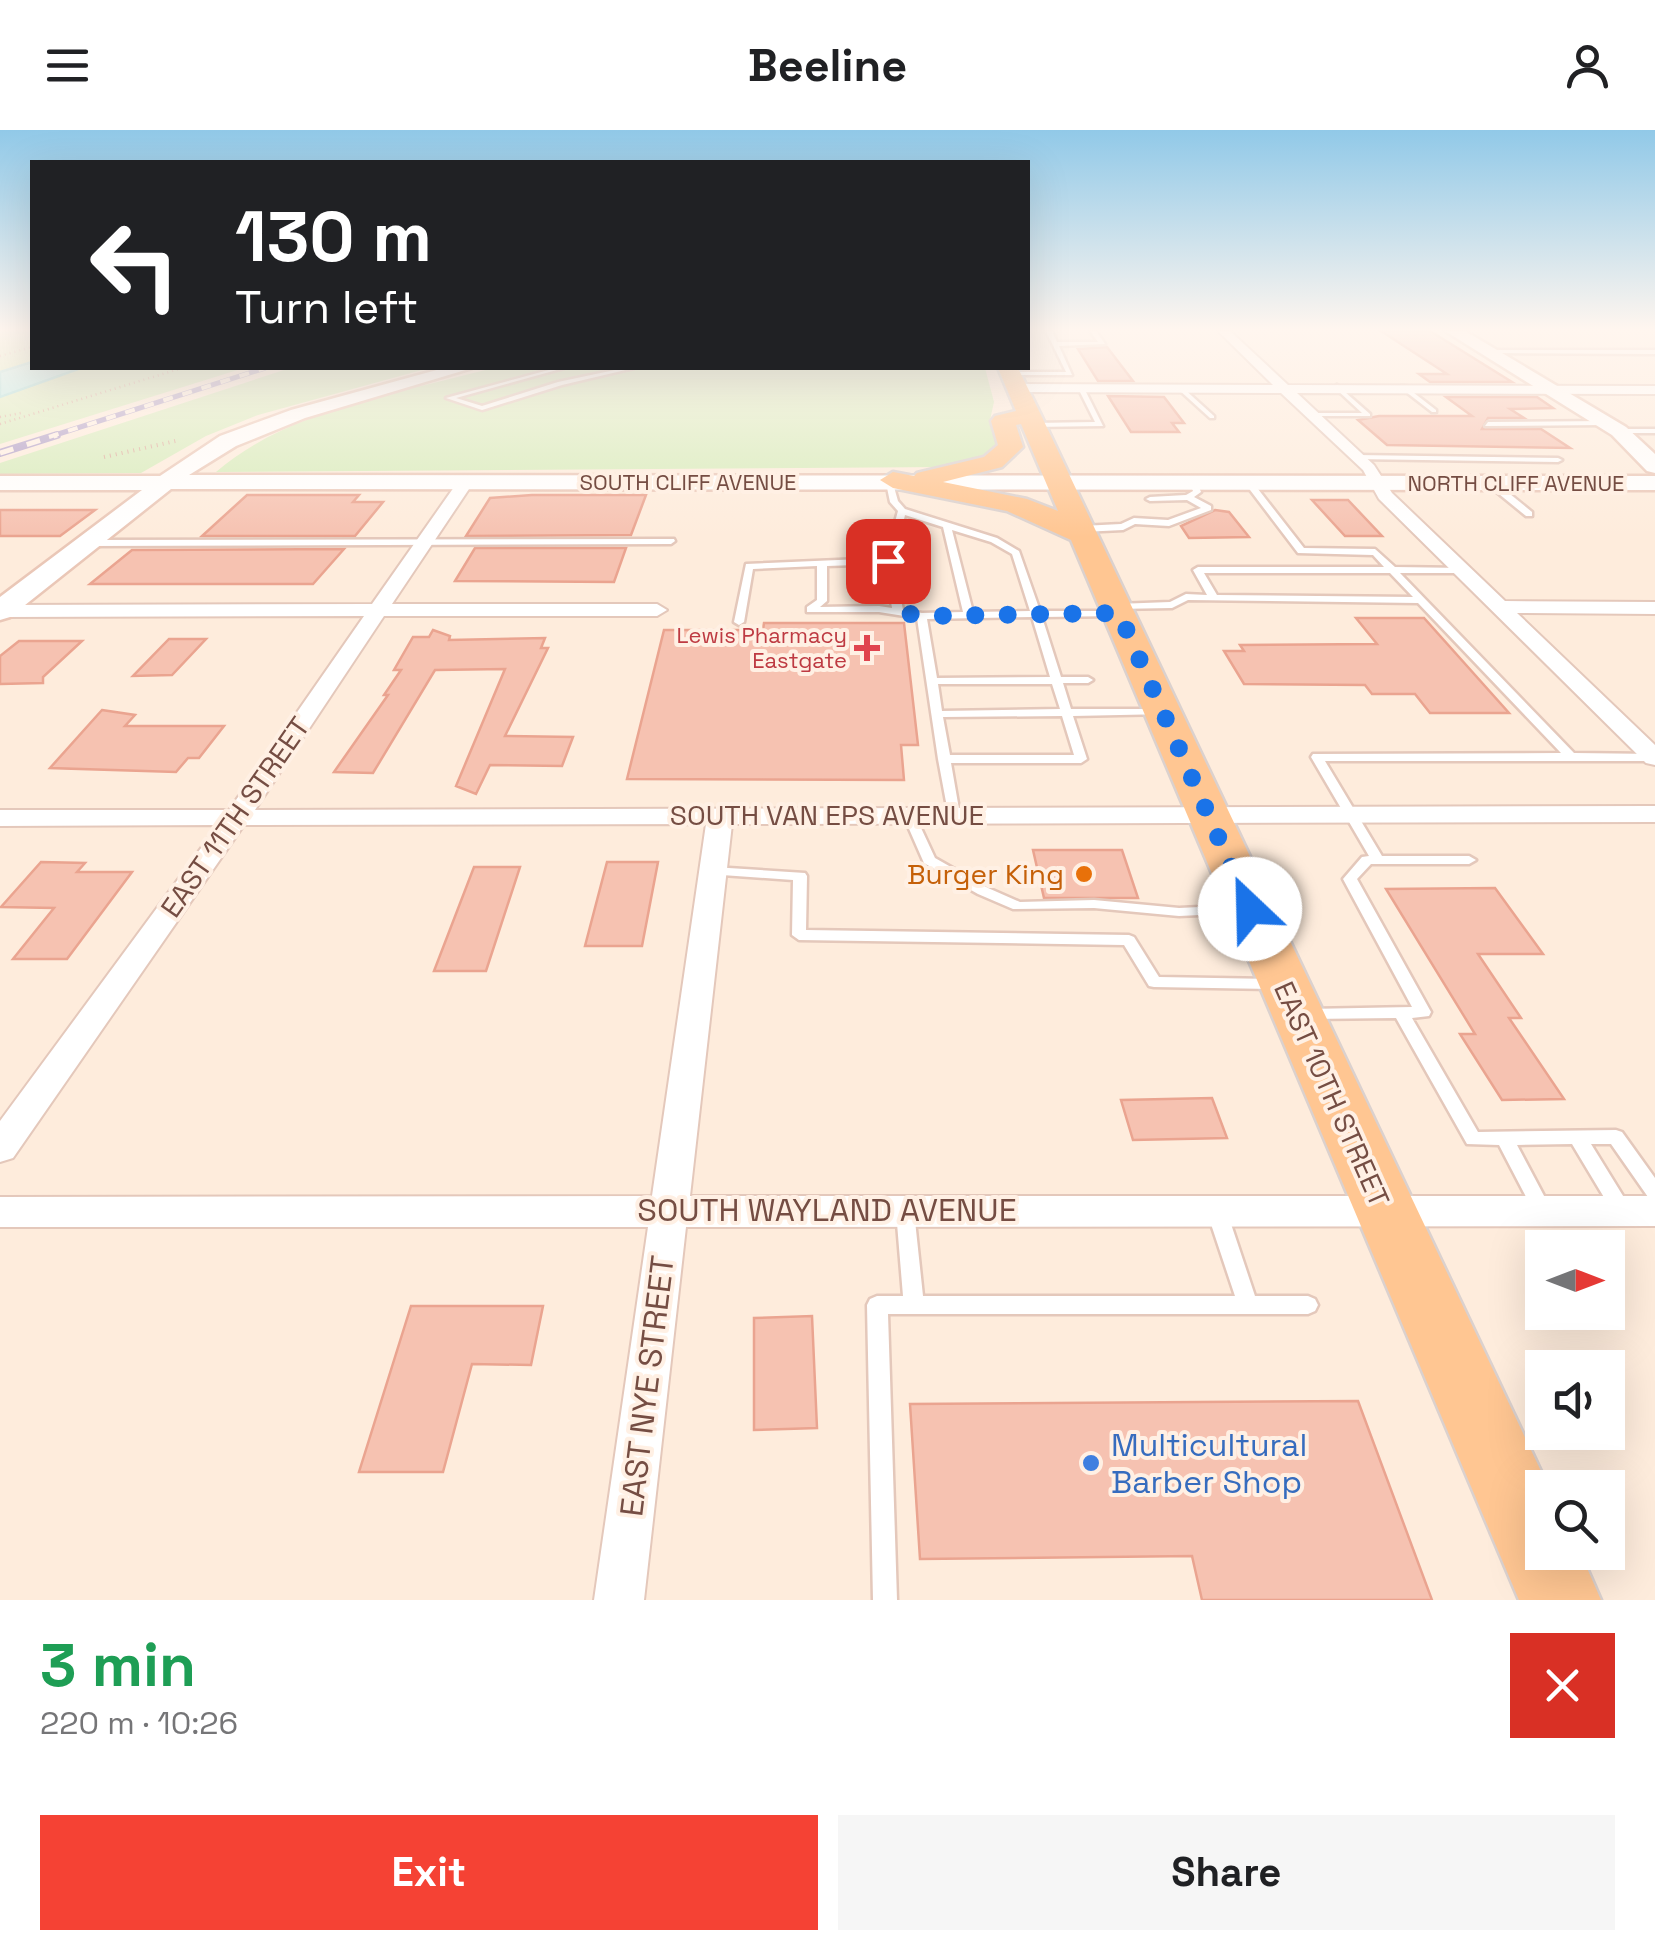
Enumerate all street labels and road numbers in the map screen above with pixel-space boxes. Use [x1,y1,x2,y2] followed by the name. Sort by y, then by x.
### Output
[580,468,796,496] street label: SOUTH CLIFF AVENUE
[1408,469,1624,497] street label: NORTH CLIFF AVENUE
[152,710,318,924] street label: EAST 11TH STREET
[670,797,984,833] street label: SOUTH VAN EPS AVENUE
[1266,976,1398,1212] street label: EAST 10TH STREET
[637,1190,1017,1230] street label: SOUTH WAYLAND AVENUE
[611,1253,683,1519] street label: EAST NYE STREET

